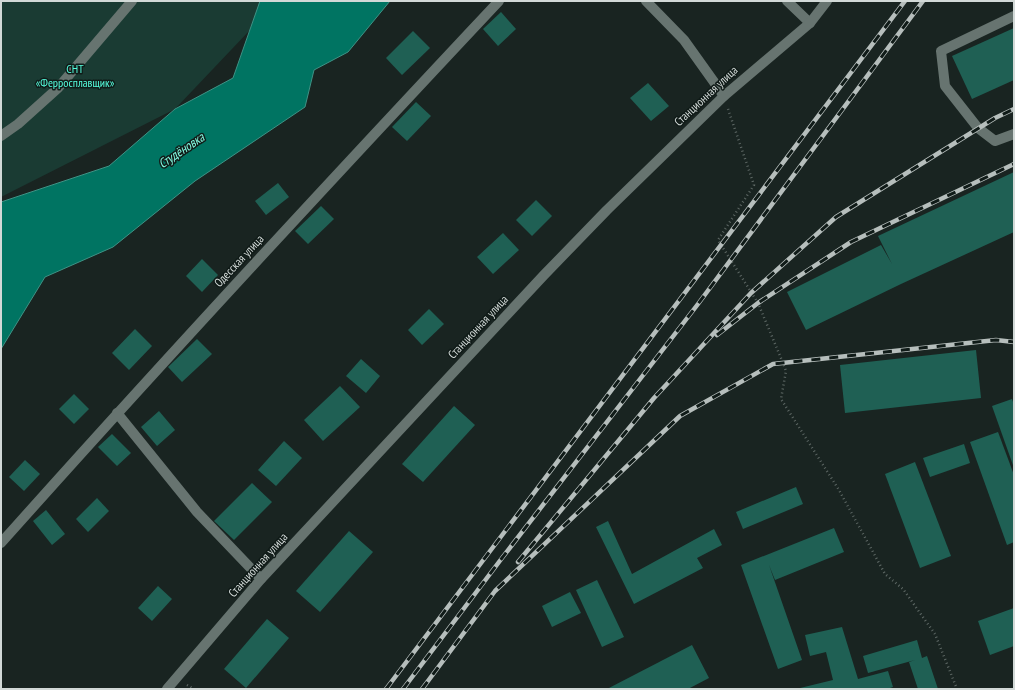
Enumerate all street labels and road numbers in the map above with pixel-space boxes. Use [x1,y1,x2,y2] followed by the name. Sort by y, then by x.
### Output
[671,62,741,129] street label: Станционная улица
[211,231,267,290] street label: Одесская улица
[444,292,511,362] street label: Станционная улица
[225,529,291,600] street label: Станционная улица

